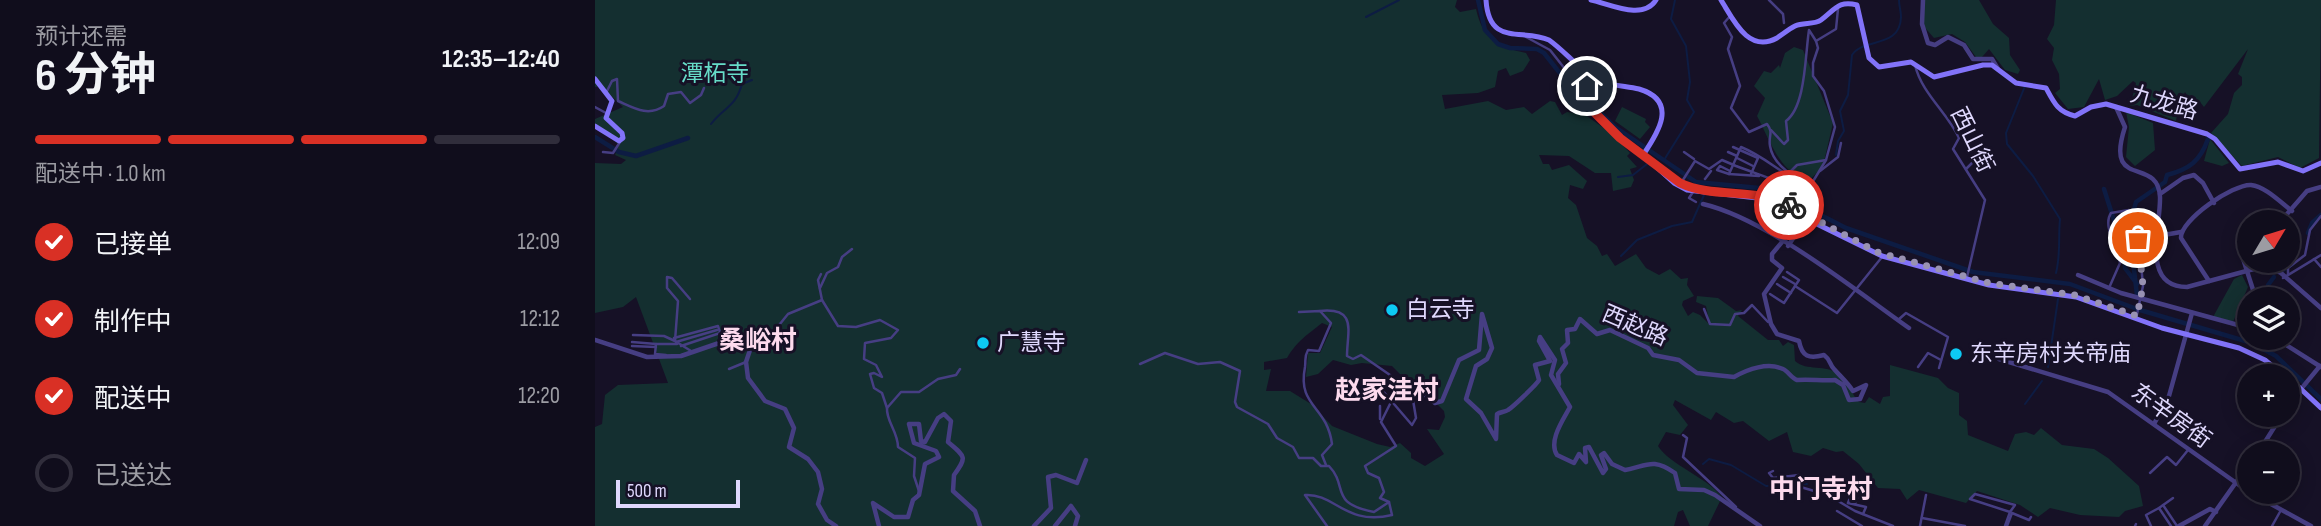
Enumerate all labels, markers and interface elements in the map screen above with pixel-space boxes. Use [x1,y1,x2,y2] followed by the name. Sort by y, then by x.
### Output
[35,23,127,51] text: 预计还需
[442,44,560,75] text: 12:35–12:40
[35,49,156,104] text: 6 分钟
[1557,56,1617,116] pin
[681,60,750,88] park label: 潭柘寺
[1568,67,1606,105] icon: home
[2127,80,2201,126] street label: 九龙路
[1944,103,2000,177] street label: 西山街
[35,160,166,188] text: 配送中 · 1.0 km
[1754,170,1824,240] courier
[1770,186,1808,224] icon: bike
[2108,208,2168,268] pin
[2237,210,2299,273] north arrow
[2237,210,2300,504] map controls
[2119,219,2157,257] icon: bag
[35,223,73,261] icon: check
[517,228,560,256] text: 12:09
[94,230,172,261] text: 已接单
[2237,287,2300,350] button: layers
[1406,296,1475,324] place label: 白云寺
[35,300,73,338] icon: check
[1598,300,1672,352] street label: 西赵路
[1384,302,1400,318] marker: 白云寺
[520,305,560,333] text: 12:12
[94,307,172,338] text: 制作中
[719,326,797,357] district label: 桑峪村
[997,329,1066,357] place label: 广慧寺
[975,335,991,351] marker: 广慧寺
[1970,340,2131,368] place label: 东辛房村关帝庙
[1948,346,1964,362] marker: 东辛房村关帝庙
[2237,364,2300,427] button: +
[1335,376,1439,407] district label: 赵家洼村
[35,377,73,415] icon: check
[2126,378,2216,454] street label: 东辛房街
[518,382,560,410] text: 12:20
[94,384,172,415] text: 配送中
[2237,441,2300,504] button: −
[94,461,172,492] text: 已送达
[1769,475,1873,506] district label: 中门寺村
[616,477,740,509] scale bar
[627,480,667,503] text: 500 m

